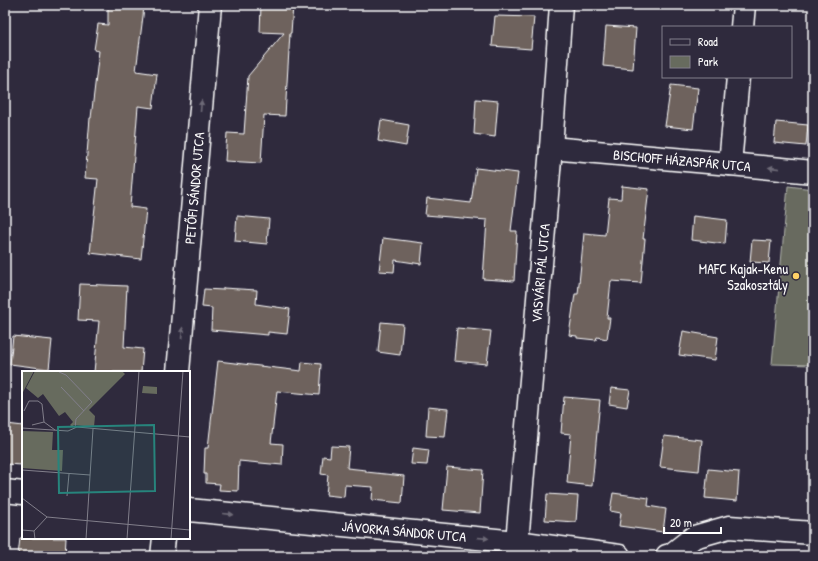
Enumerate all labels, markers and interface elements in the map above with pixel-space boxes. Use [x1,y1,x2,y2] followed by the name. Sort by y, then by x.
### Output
[662,26,792,78] legend
[698,33,718,50] text: Road
[698,53,718,70] text: Park
[198,100,205,112] one-way arrow
[180,131,208,245] street label: PETŐFI SÁNDOR UTCA
[612,145,752,175] street label: BISCHOFF HÁZASPÁR UTCA
[768,165,780,172] one-way arrow
[526,222,554,323] street label: VASVÁRI PÁL UTCA
[699,259,788,295] place label: MAFC Kajak-Kenu Szakosztály
[791,271,801,281] marker: MAFC Kajak-Kenu Szakosztály
[178,327,185,339] one-way arrow
[22,371,190,539] inset map
[664,509,721,535] scale bar
[222,510,234,517] one-way arrow
[670,514,692,531] text: 20 m
[341,516,467,546] street label: JÁVORKA SÁNDOR UTCA
[477,535,489,542] one-way arrow

